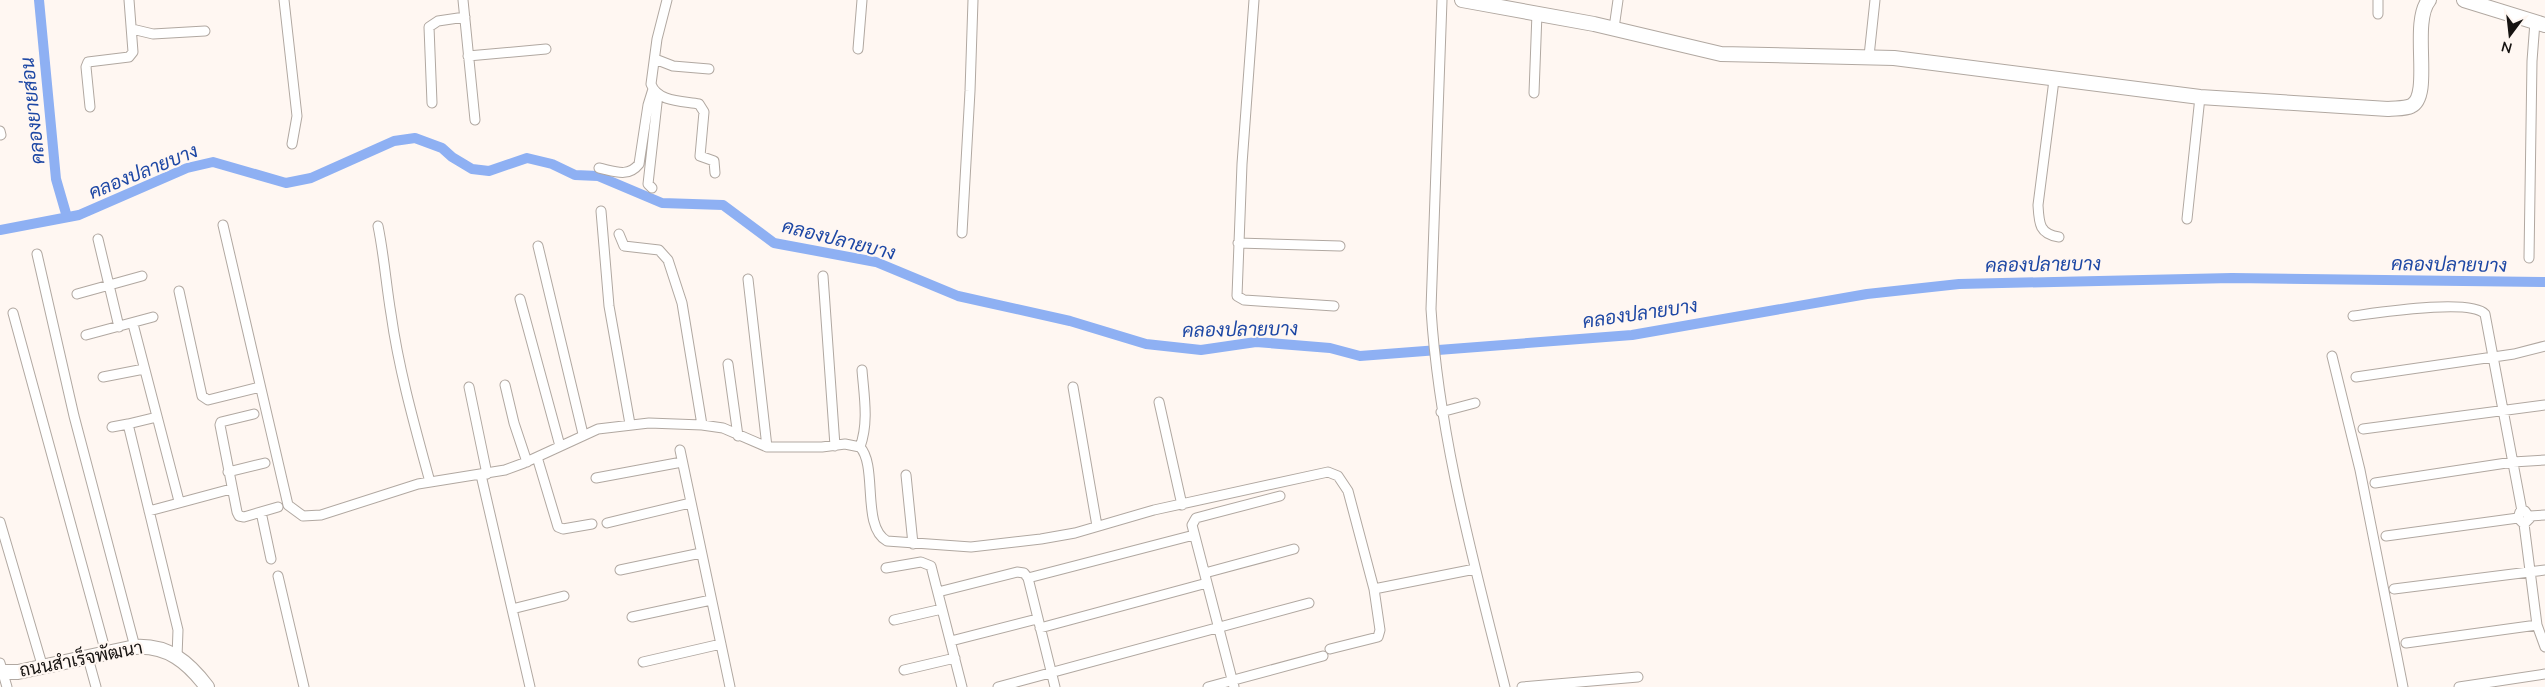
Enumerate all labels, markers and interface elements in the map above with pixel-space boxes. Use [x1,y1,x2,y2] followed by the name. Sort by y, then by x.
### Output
[2485,10,2535,60] north arrow
[2499,37,2514,58] text: N
[14,56,52,166] water label: คลองยายส่อน
[85,138,202,206] water label: คลองปลายบาง
[779,213,898,267] water label: คลองปลายบาง
[1985,251,2102,279] water label: คลองปลายบาง
[2391,251,2508,279] water label: คลองปลายบาง
[1581,293,1700,335] water label: คลองปลายบาง
[1182,316,1299,344] water label: คลองปลายบาง
[17,633,145,683] street label: ถนนสำเร็จพัฒนา

